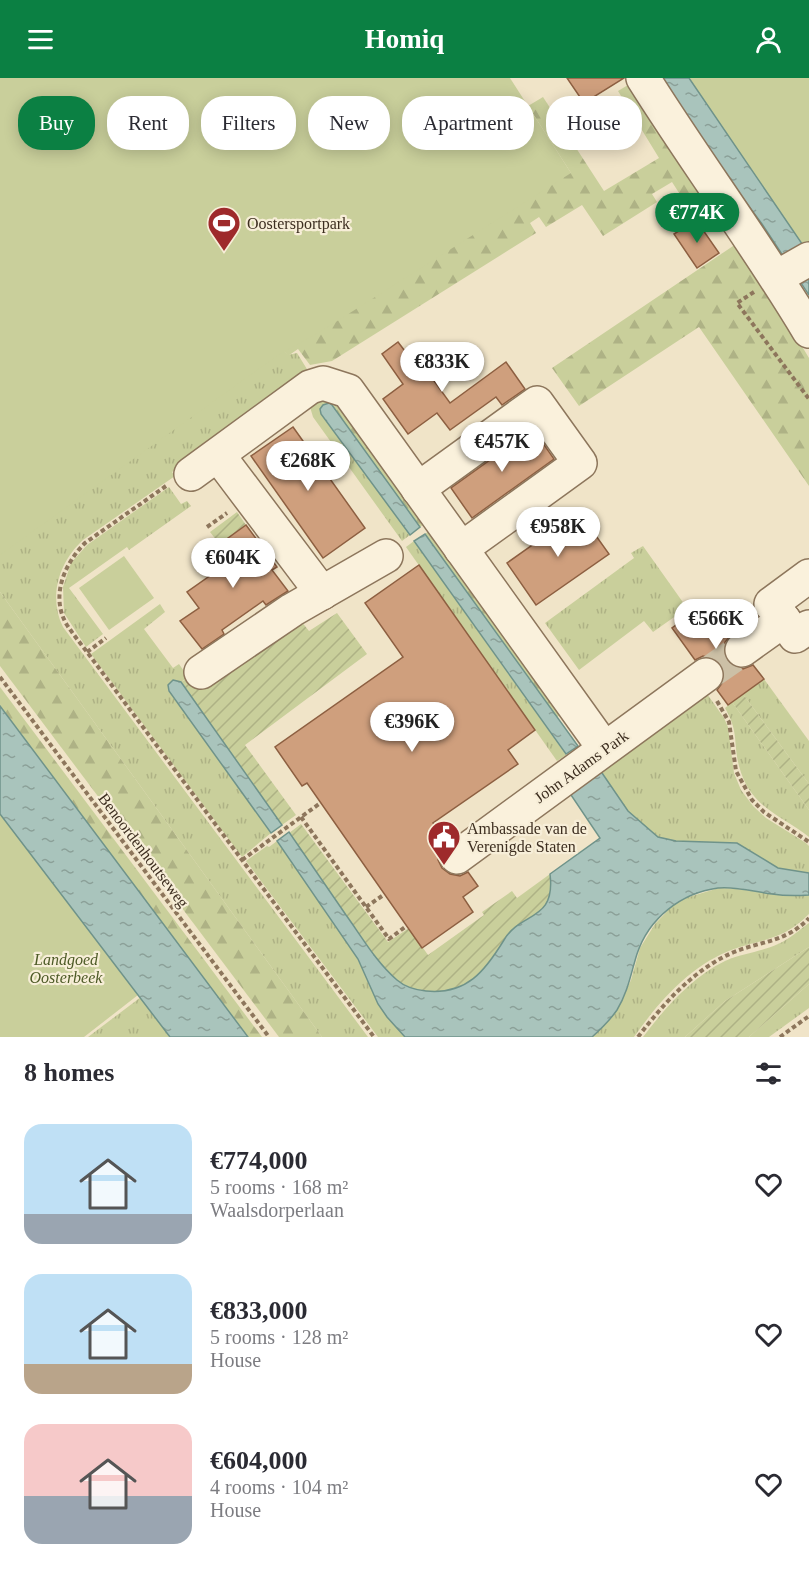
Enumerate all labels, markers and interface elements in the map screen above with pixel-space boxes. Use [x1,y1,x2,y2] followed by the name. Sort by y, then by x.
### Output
[24,23,57,56] icon: menu
[752,23,785,56] icon: person
[365,24,444,54] text: Homiq
[18,96,95,150] chip: Buy
[107,96,189,150] chip: Rent
[201,96,296,150] chip: Filters
[308,96,390,150] chip: New
[402,96,534,150] chip: Apartment
[546,96,642,150] chip: House
[655,193,739,244] pin: €774K
[669,201,725,223] text: €774K
[206,205,242,252] sports icon: Oostersportpark
[247,215,350,233] place label: Oostersportpark
[400,342,484,393] pin: €833K
[414,350,470,372] text: €833K
[460,422,544,473] pin: €457K
[474,430,530,452] text: €457K
[266,441,350,492] pin: €268K
[280,449,336,471] text: €268K
[516,507,600,558] pin: €958K
[530,515,586,537] text: €958K
[191,538,275,589] pin: €604K
[205,546,261,568] text: €604K
[674,599,758,650] pin: €566K
[688,607,744,629] text: €566K
[370,702,454,753] pin: €396K
[384,710,440,732] text: €396K
[531,727,632,806] street label: John Adams Park
[94,790,192,911] street label: Benoordenhoutseweg
[426,819,462,866] public building icon: Ambassade van de Verenigde Staten
[467,820,587,856] place label: Ambassade van de Verenigde Staten
[30,951,103,986] park label: Landgoed Oosterbeek
[752,1057,785,1090] icon: filters
[24,1058,114,1087] text: 8 homes
[210,1146,308,1175] text: €774,000
[72,1148,144,1220] icon: home
[752,1168,785,1201] icon: heart
[210,1176,348,1198] text: 5 rooms · 168 m²
[210,1199,344,1221] text: Waalsdorperlaan
[210,1296,308,1325] text: €833,000
[72,1298,144,1370] icon: home
[752,1318,785,1351] icon: heart
[210,1326,348,1348] text: 5 rooms · 128 m²
[210,1349,261,1371] text: House
[210,1446,308,1475] text: €604,000
[72,1448,144,1520] icon: home
[752,1468,785,1501] icon: heart
[210,1476,348,1498] text: 4 rooms · 104 m²
[210,1499,261,1521] text: House

